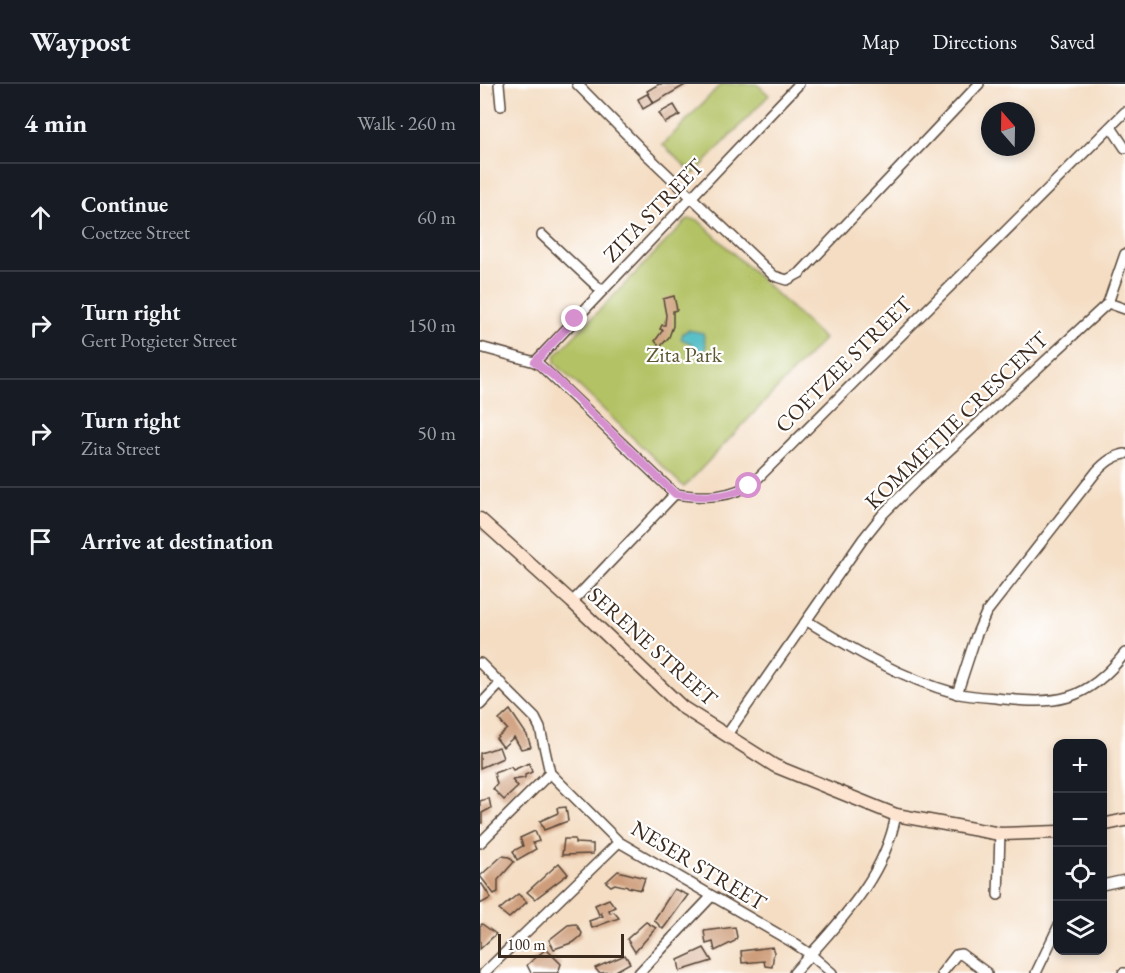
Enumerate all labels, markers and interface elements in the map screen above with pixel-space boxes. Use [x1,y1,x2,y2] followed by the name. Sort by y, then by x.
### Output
[30,23,131,59] text: Waypost
[862,28,899,55] text: Map
[932,28,1017,55] text: Directions
[1050,28,1095,55] text: Saved
[981,102,1035,156] north arrow
[24,106,87,140] text: 4 min
[357,110,456,136] text: Walk · 260 m
[597,152,710,268] street label: ZITA STREET
[81,190,168,219] text: Continue
[24,201,57,234] icon: ahead
[417,204,456,230] text: 60 m
[81,219,190,245] text: Coetzee Street
[769,289,918,439] street label: COETZEE STREET
[81,298,180,327] text: Turn right
[561,305,587,331] route end
[24,309,57,342] icon: right
[408,312,456,338] text: 150 m
[858,325,1055,516] street label: KOMMETJIE CRESCENT
[81,327,237,353] text: Gert Potgieter Street
[646,340,723,369] park label: Zita Park
[81,406,180,435] text: Turn right
[24,417,57,450] icon: right
[417,420,456,446] text: 50 m
[81,435,160,461] text: Zita Street
[735,472,761,498] route start
[24,525,57,558] icon: arrive
[81,527,273,556] text: Arrive at destination
[582,580,724,713] street label: SERENE STREET
[1053,739,1107,955] map controls
[1053,739,1107,793] button: +
[1053,793,1107,847] button: −
[626,814,772,917] street label: NESER STREET
[1053,847,1107,901] button: locate
[1053,901,1107,955] button: layers
[498,931,624,958] scale bar
[507,934,546,955] text: 100 m

